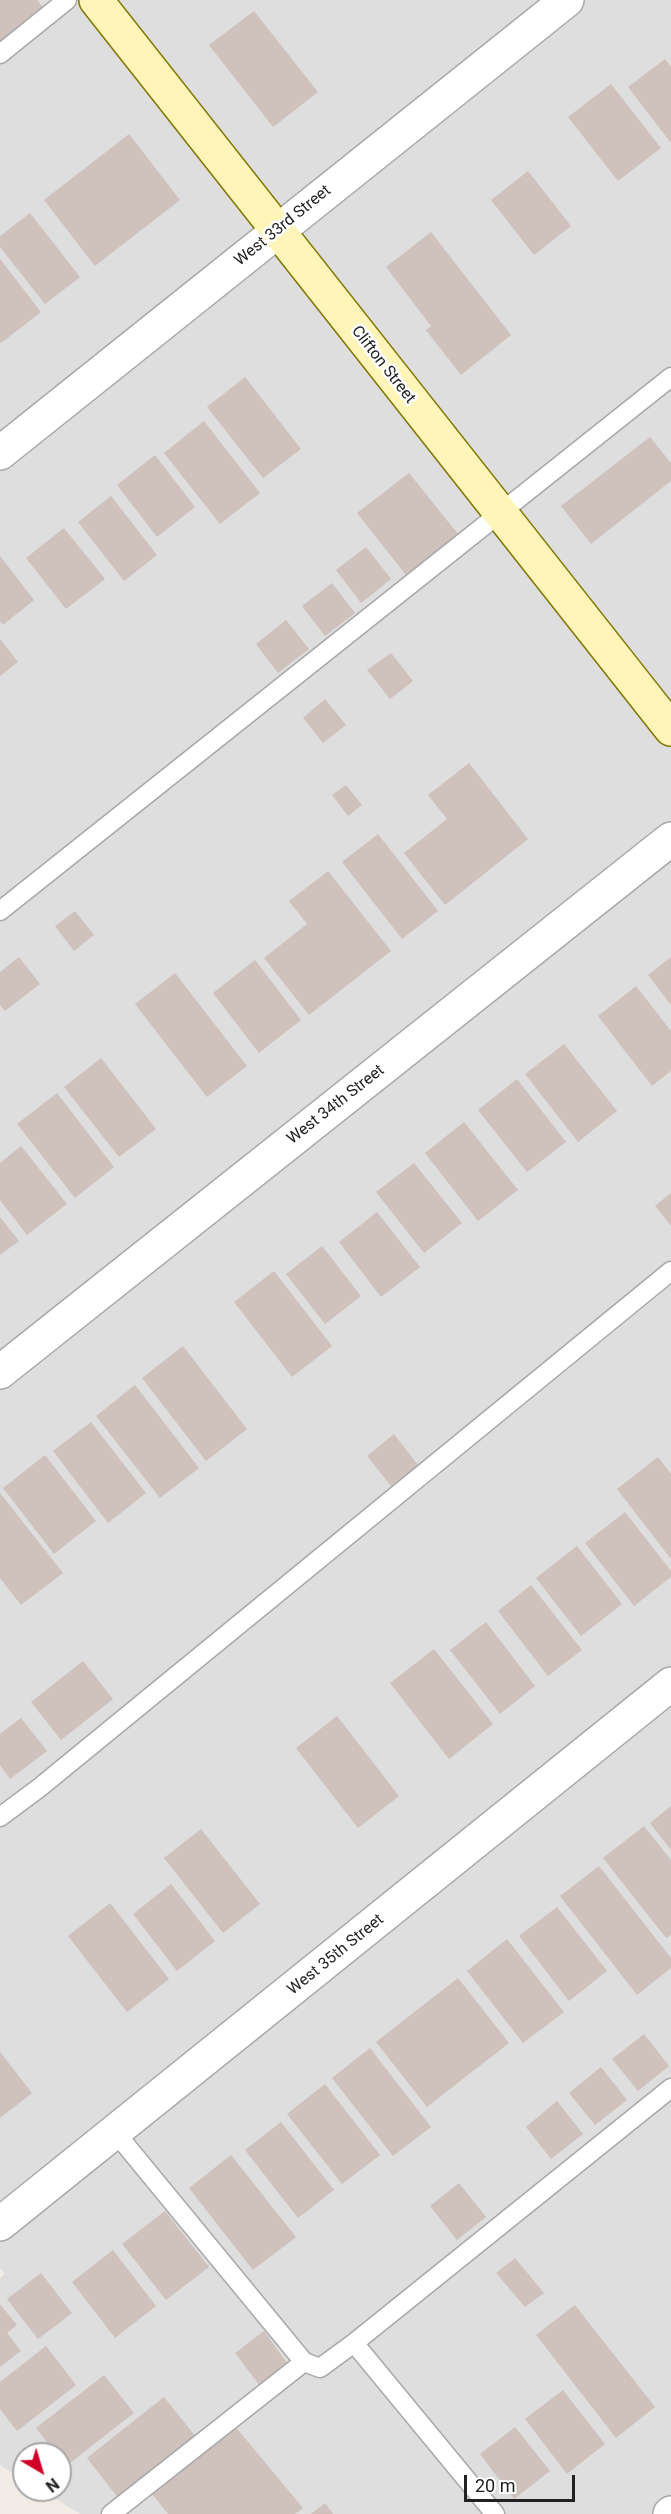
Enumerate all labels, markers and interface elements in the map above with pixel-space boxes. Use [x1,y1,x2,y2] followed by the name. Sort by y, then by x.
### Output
[231,181,335,271] street label: West 33rd Street
[347,322,419,408] street label: Clifton Street
[284,1061,388,1149] street label: West 34th Street
[284,1910,388,2000] street label: West 35th Street
[12,2442,72,2502] north arrow
[467,2463,578,2501] scale bar
[42,2474,62,2496] text: N
[475,2475,515,2496] text: 20 m

